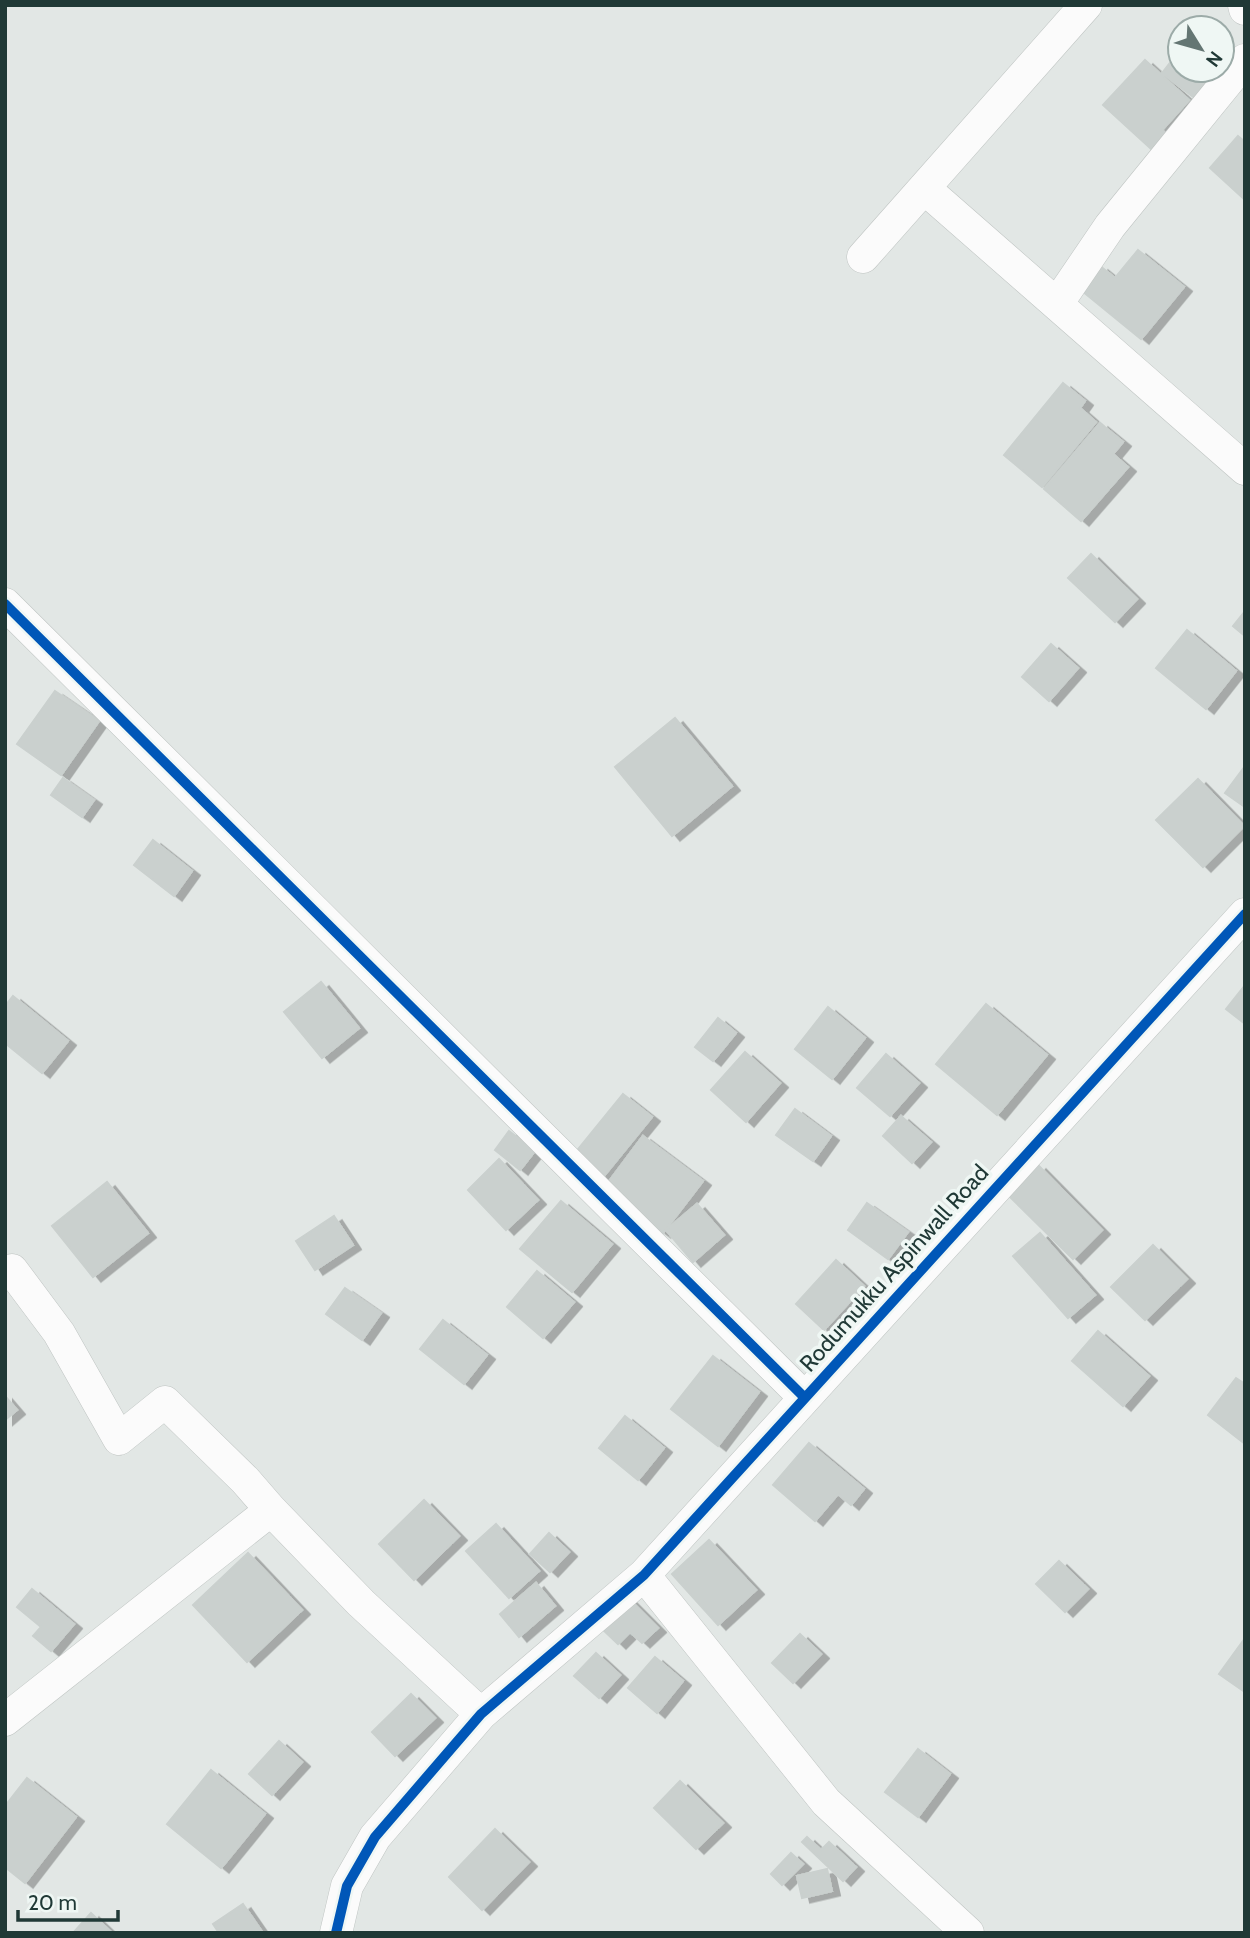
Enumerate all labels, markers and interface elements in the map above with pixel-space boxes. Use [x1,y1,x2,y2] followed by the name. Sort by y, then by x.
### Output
[1166,14,1236,84] north arrow
[1201,47,1227,71] text: N
[794,1159,994,1377] street label: Rodumukku Aspinwall Road
[18,1878,117,1922] scale bar
[28,1890,77,1915] text: 20 m

